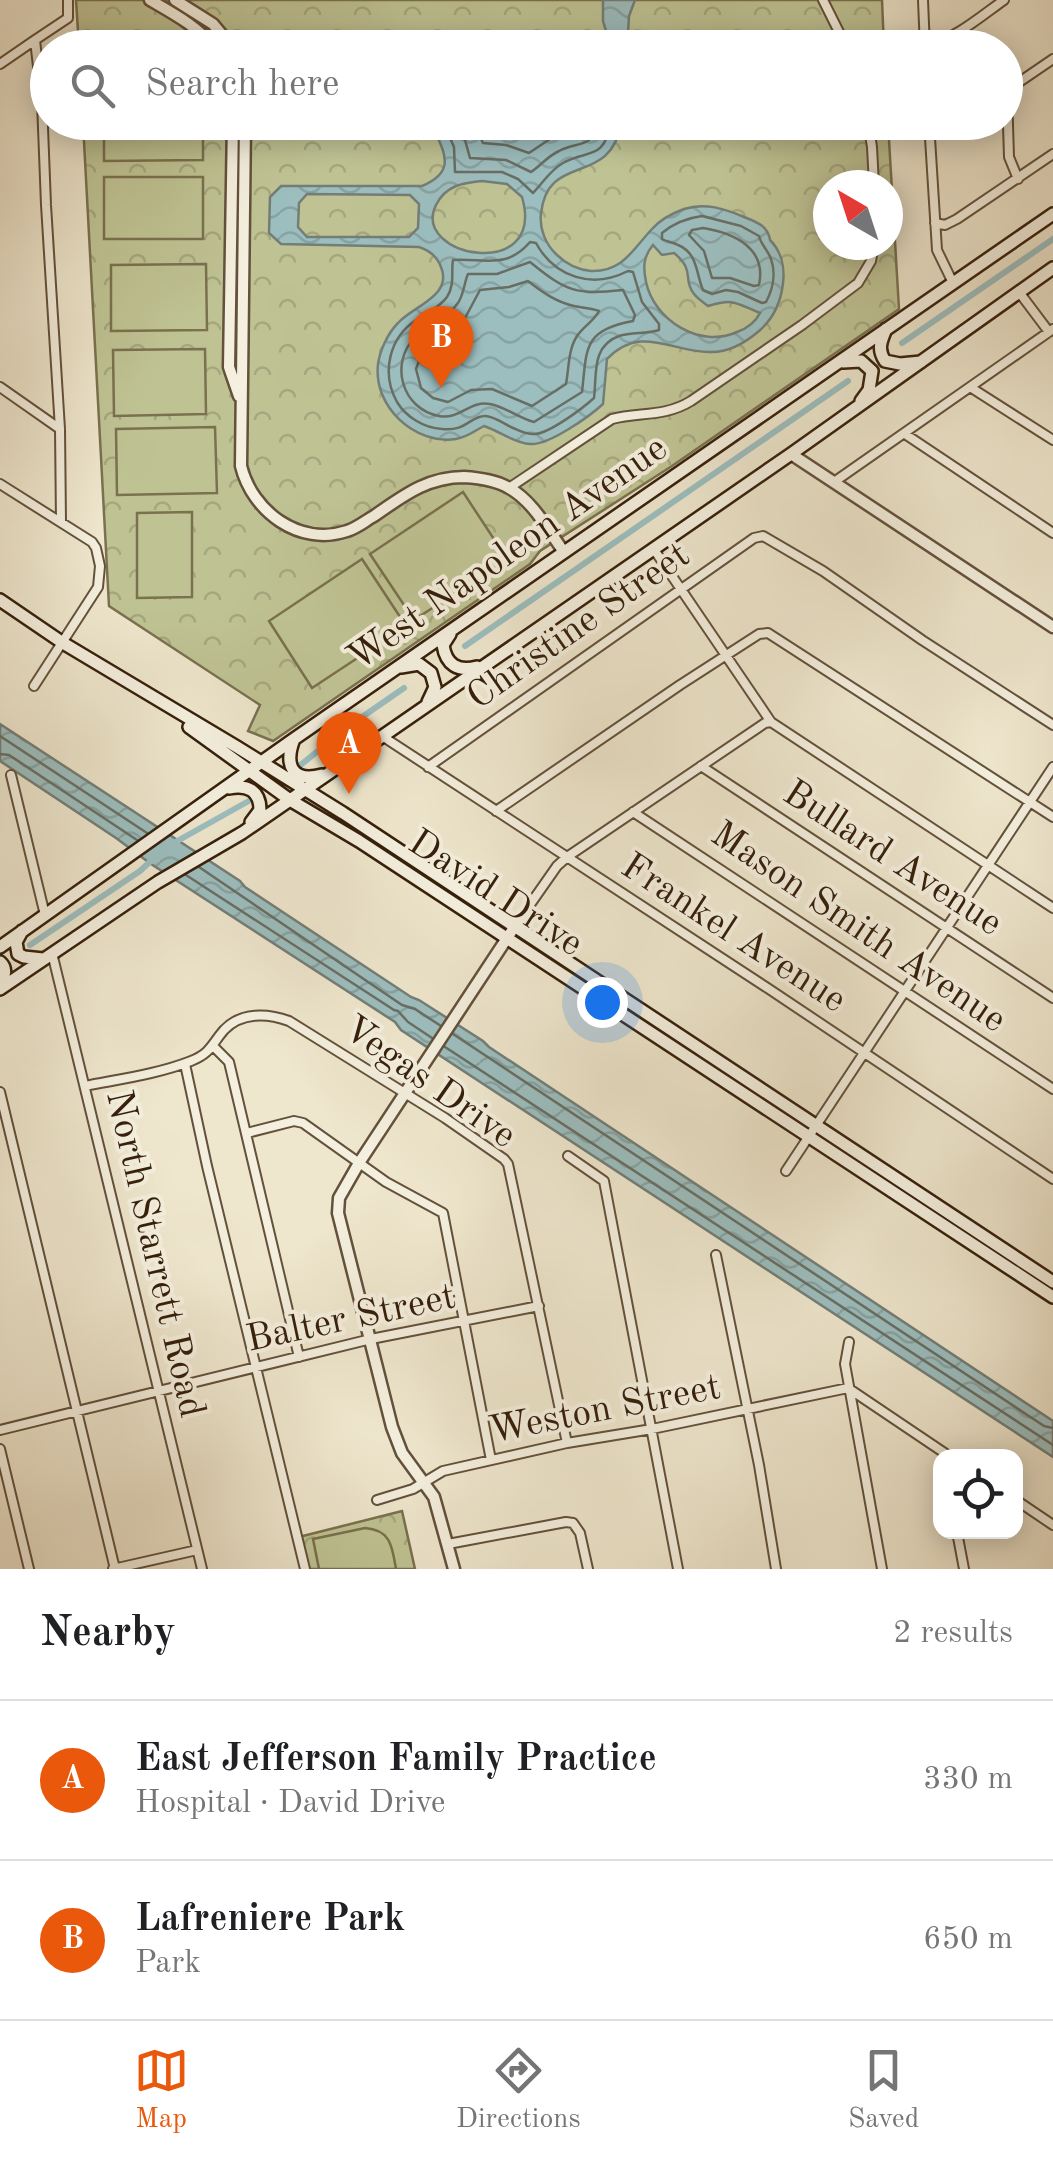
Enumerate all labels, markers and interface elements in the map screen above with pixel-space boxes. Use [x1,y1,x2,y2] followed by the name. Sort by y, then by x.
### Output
[30,30,1023,140] search box
[65,58,120,113] icon: search
[145,66,340,104] text: Search here
[813,170,903,260] north arrow
[408,306,474,388] pin: B
[342,429,674,679] street label: West Napoleon Avenue
[461,536,697,718] street label: Christine Street
[316,712,382,794] pin: A
[776,774,1008,944] street label: Bullard Avenue
[704,815,1012,1041] street label: Mason Smith Avenue
[401,824,589,964] street label: David Drive
[614,847,852,1021] street label: Frankel Avenue
[577,977,628,1028] your location
[336,1010,522,1156] street label: Vegas Drive
[98,1087,210,1421] street label: North Starrett Road
[243,1278,459,1360] street label: Balter Street
[486,1369,724,1451] street label: Weston Street
[933,1449,1023,1539] map controls
[933,1449,1023,1539] button: locate
[40,1613,176,1655] text: Nearby
[893,1618,1013,1650] text: 2 results
[135,1741,657,1779] text: East Jefferson Family Practice
[60,1764,85,1796] text: A
[923,1764,1013,1796] text: 330 m
[135,1788,446,1820] text: Hospital · David Drive
[135,1901,405,1939] text: Lafreniere Park
[61,1924,84,1956] text: B
[923,1924,1013,1956] text: 650 m
[135,1948,201,1980] text: Park
[134,2043,189,2138] tab: Map
[456,2043,581,2138] tab: Directions
[848,2043,919,2138] tab: Saved

